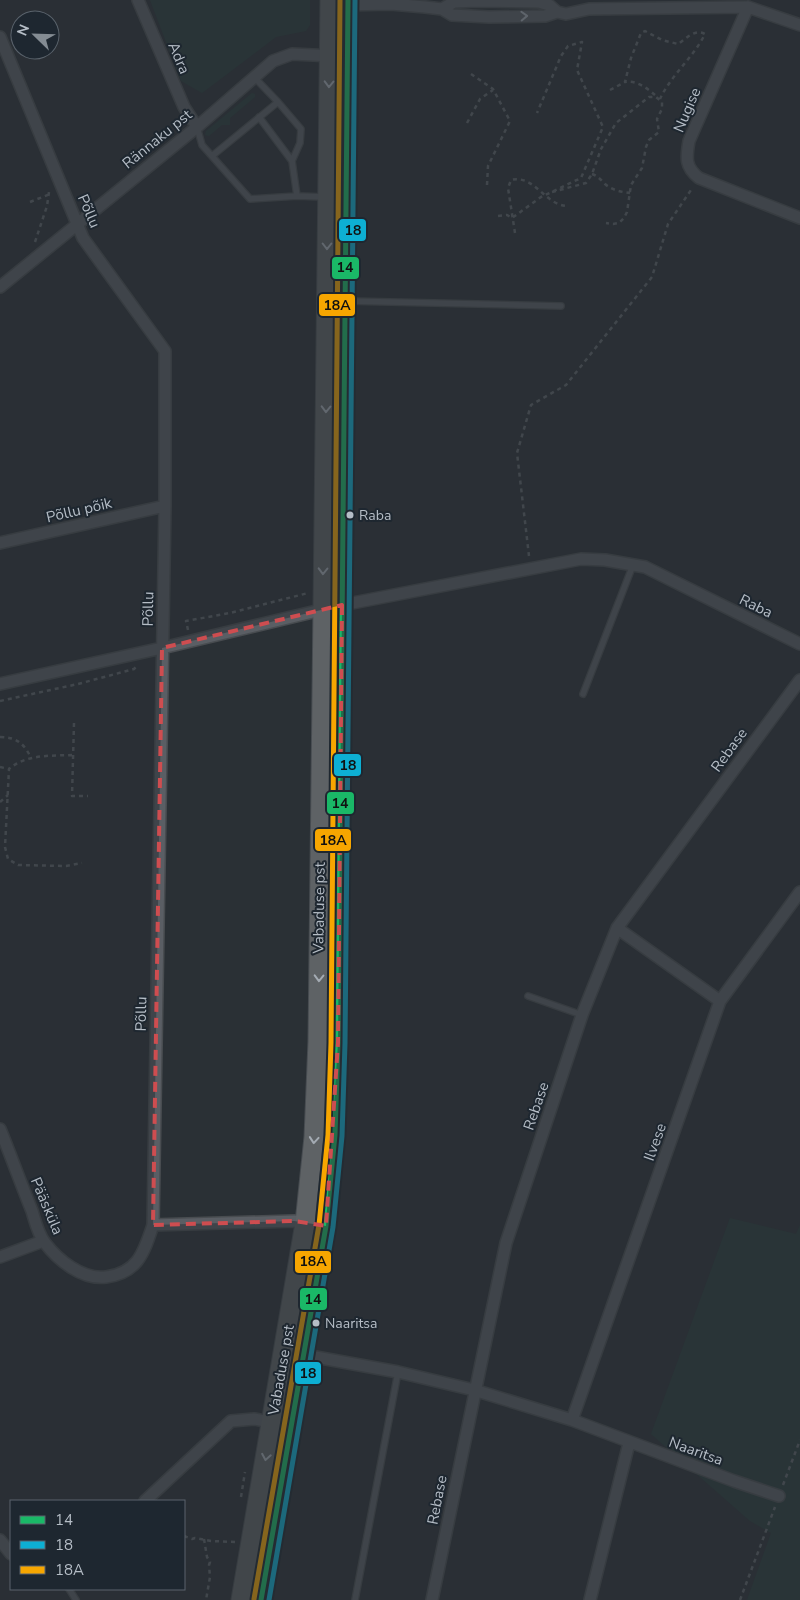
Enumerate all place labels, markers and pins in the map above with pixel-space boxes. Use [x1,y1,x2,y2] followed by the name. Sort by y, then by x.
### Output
[359,506,391,525] place label: Raba
[345,510,355,520] marker: Raba
[325,1314,378,1333] place label: Naaritsa
[311,1318,321,1328] marker: Naaritsa

